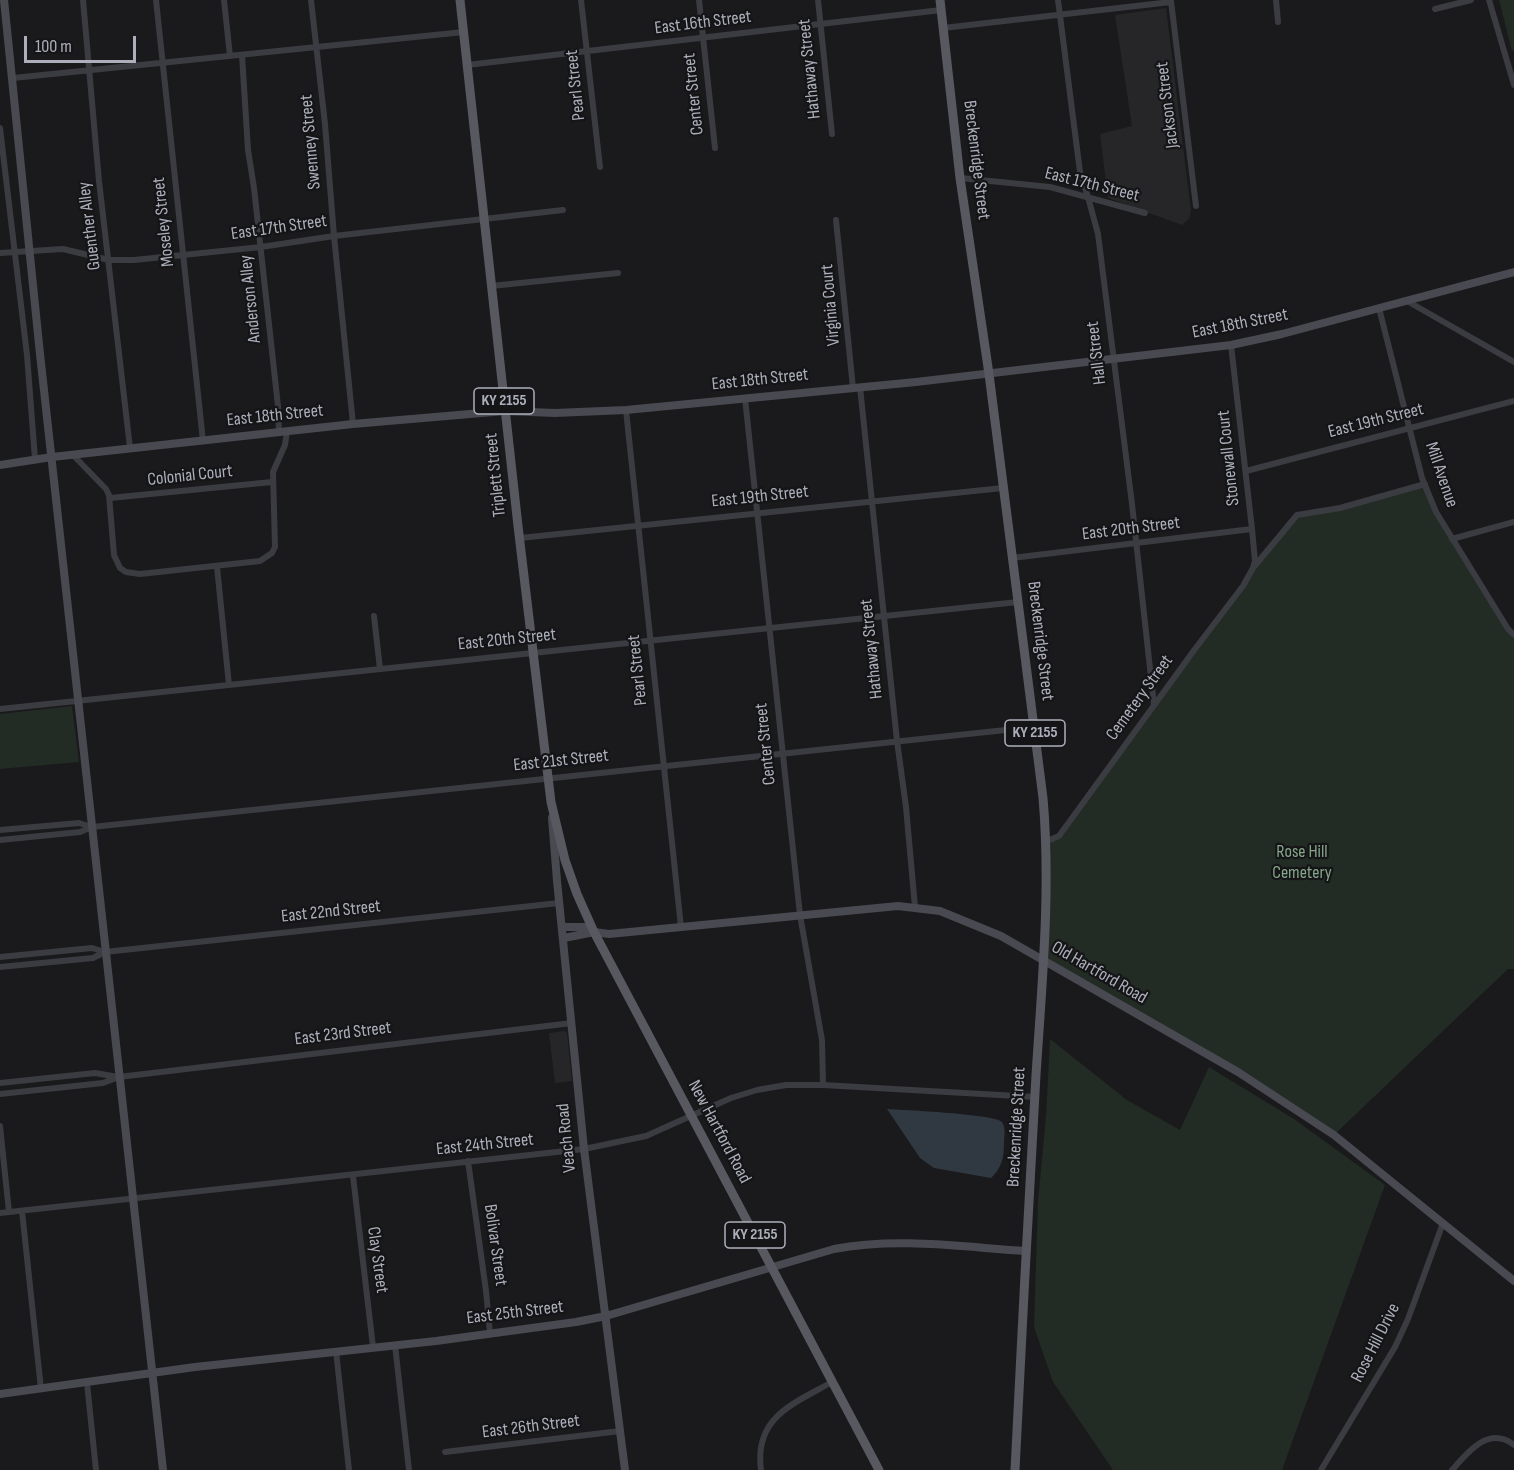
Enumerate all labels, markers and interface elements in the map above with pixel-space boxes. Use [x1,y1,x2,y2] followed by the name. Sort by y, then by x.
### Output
[653,6,753,40] street label: East 16th Street
[794,18,826,120] street label: Hathaway Street
[27,24,140,62] scale bar
[35,36,72,57] text: 100 m
[562,49,590,121] street label: Pearl Street
[679,52,709,136] street label: Center Street
[1152,61,1184,149] street label: Jackson Street
[296,94,326,190] street label: Swenney Street
[958,99,994,221] street label: Breckenridge Street
[1043,163,1141,207] street label: East 17th Street
[149,176,179,268] street label: Moseley Street
[74,181,106,271] street label: Guenther Alley
[230,211,328,245] street label: East 17th Street
[236,254,266,344] street label: Anderson Alley
[817,263,845,347] street label: Virginia Court
[1190,304,1290,344] street label: East 18th Street
[1082,320,1112,386] street label: Hall Street
[711,364,809,396] street label: East 18th Street
[474,388,534,414] road number: KY 2155
[1326,399,1426,443] street label: East 19th Street
[226,400,324,432] street label: East 18th Street
[1213,409,1245,507] street label: Stonewall Court
[481,432,511,518] street label: Triplett Street
[1420,440,1462,510] street label: Mill Avenue
[146,461,234,491] street label: Colonial Court
[710,481,810,513] street label: East 19th Street
[1081,512,1181,546] street label: East 20th Street
[1022,580,1058,702] street label: Breckenridge Street
[856,598,888,700] street label: Hathaway Street
[457,624,557,656] street label: East 20th Street
[624,634,652,706] street label: Pearl Street
[1102,651,1178,745] street label: Cemetery Street
[751,702,781,786] street label: Center Street
[1005,720,1065,746] road number: KY 2155
[512,745,610,777] street label: East 21st Street
[1272,841,1332,884] park label: Rose Hill Cemetery
[280,896,382,928] street label: East 22nd Street
[1047,937,1151,1009] street label: Old Hartford Road
[293,1017,393,1051] street label: East 23rd Street
[1003,1066,1031,1188] street label: Breckenridge Street
[683,1077,755,1187] street label: New Hartford Road
[553,1102,581,1174] street label: Veach Road
[435,1129,535,1161] street label: East 24th Street
[479,1203,511,1287] street label: Bolivar Street
[725,1222,785,1248] road number: KY 2155
[362,1225,392,1295] street label: Clay Street
[465,1296,565,1330] street label: East 25th Street
[1347,1300,1405,1386] street label: Rose Hill Drive
[481,1410,581,1444] street label: East 26th Street

